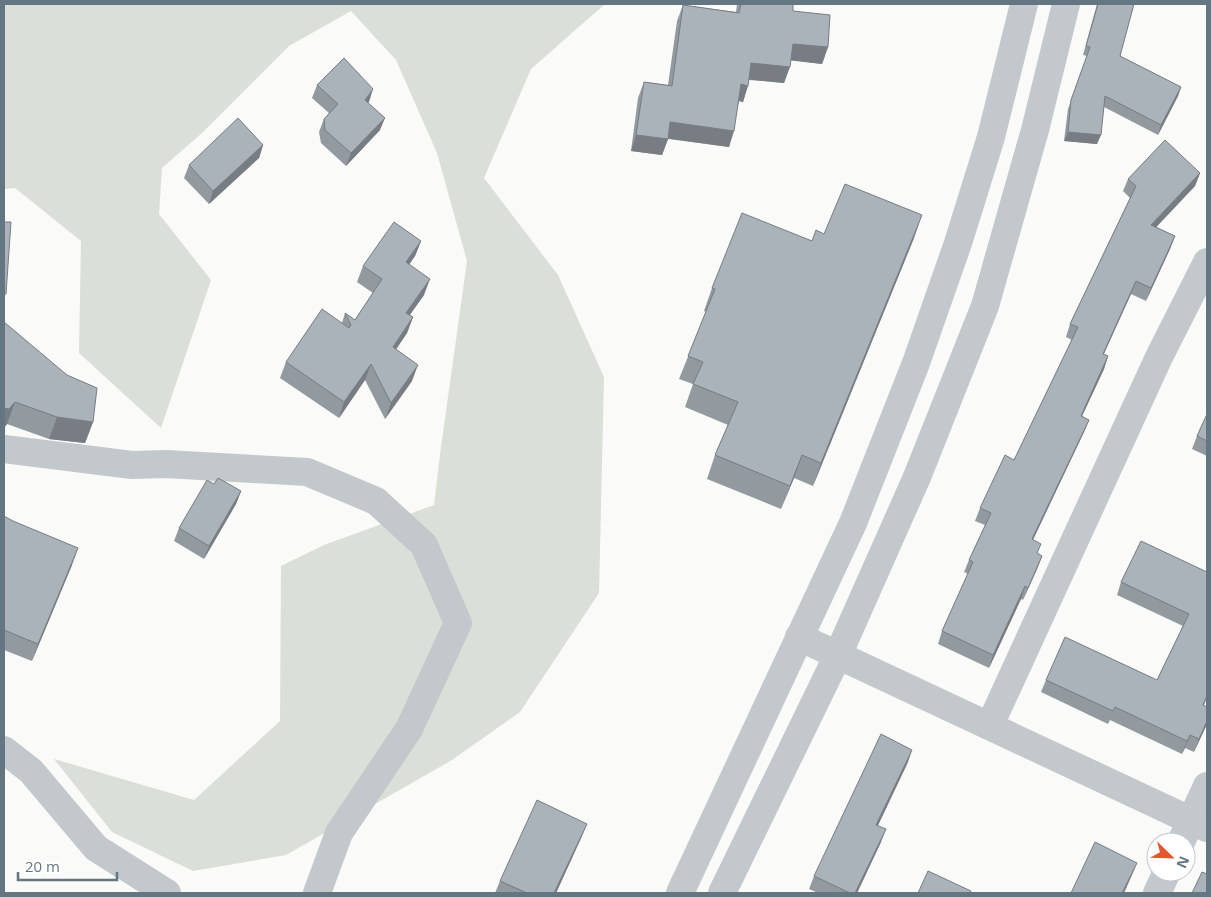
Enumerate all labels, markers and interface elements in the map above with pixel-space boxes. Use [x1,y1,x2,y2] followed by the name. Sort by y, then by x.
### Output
[1146,832,1196,882] north arrow
[18,850,116,882] scale bar
[1172,853,1194,871] text: N
[25,856,60,876] text: 20 m

